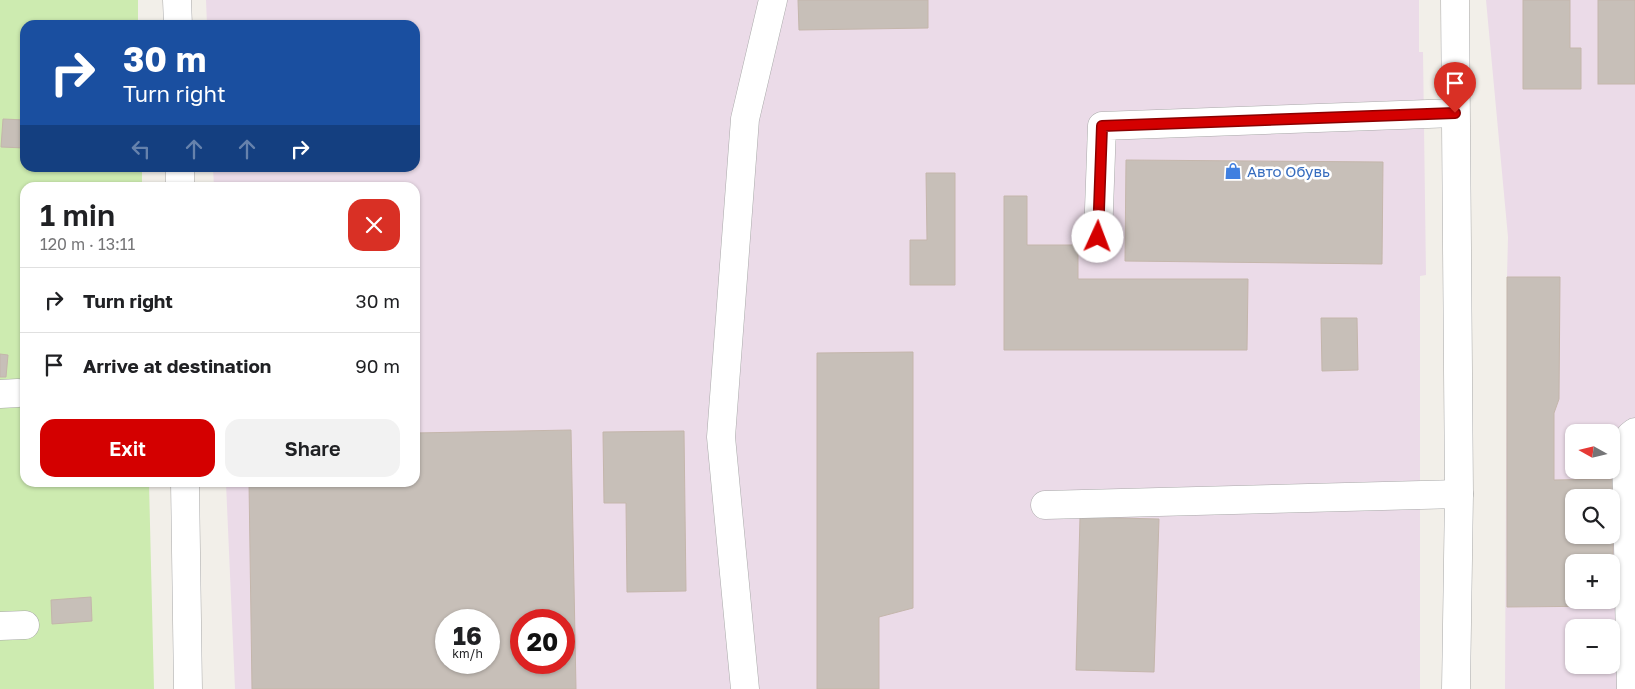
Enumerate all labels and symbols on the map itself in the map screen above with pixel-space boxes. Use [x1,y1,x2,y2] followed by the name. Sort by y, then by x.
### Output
[1434,62,1476,113] pin
[1223,161,1243,181] shop icon: Авто Обувь
[1247,162,1330,180] place label: Авто Обувь
[1071,210,1123,262] position arrow
[1565,424,1620,479] north arrow
[510,609,575,674] speed limit sign: 20

